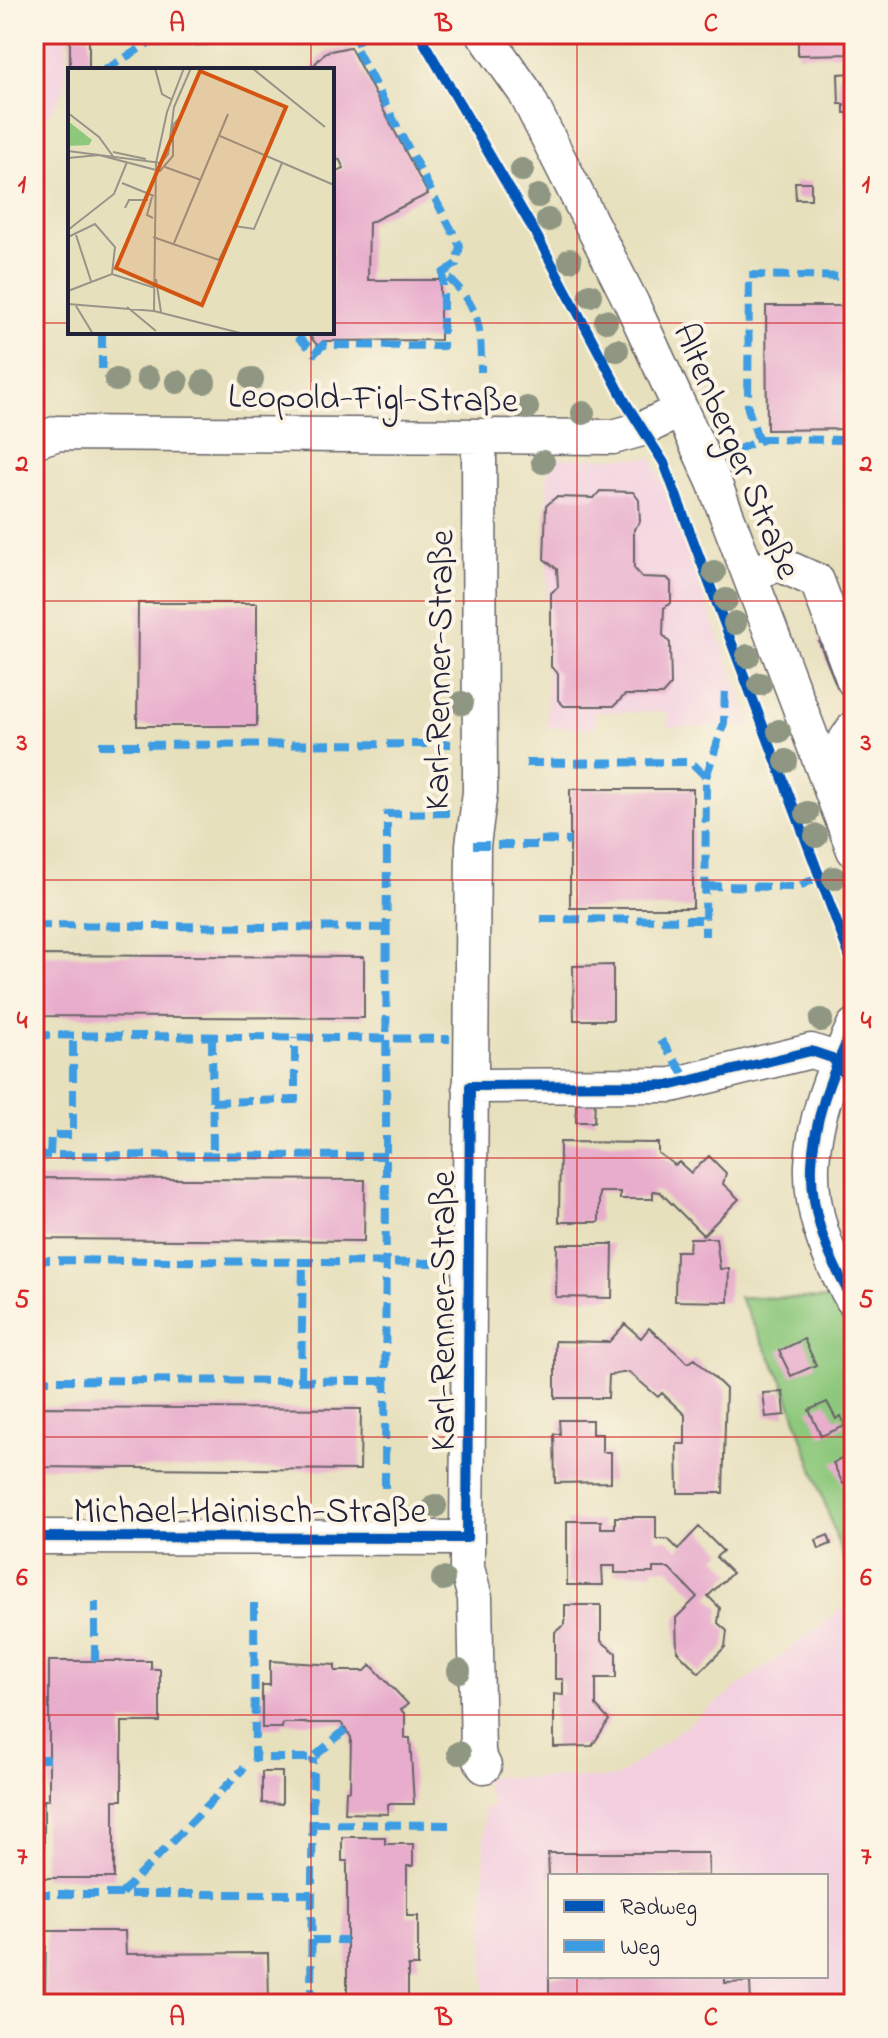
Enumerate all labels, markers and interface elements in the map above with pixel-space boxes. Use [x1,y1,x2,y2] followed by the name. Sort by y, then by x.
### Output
[169,6,185,44] text: A
[434,6,453,44] text: B
[704,6,718,44] text: C
[68,68,334,334] inset map
[18,167,27,205] text: 1
[862,167,871,205] text: 1
[657,315,813,589] street label: Altenberger Straße
[227,371,519,430] street label: Leopold-Figl-Straße
[15,446,29,484] text: 2
[859,446,873,484] text: 2
[413,528,470,811] street label: Karl-Renner-Straße
[16,725,28,763] text: 3
[860,725,872,763] text: 3
[17,1003,28,1041] text: 4
[861,1003,872,1041] text: 4
[419,1170,472,1451] street label: Karl-Renner-Straße
[15,1282,30,1320] text: 5
[859,1282,874,1320] text: 5
[73,1487,427,1540] street label: Michael-Hainisch-Straße
[16,1560,28,1598] text: 6
[860,1560,872,1598] text: 6
[17,1839,28,1877] text: 7
[861,1839,872,1877] text: 7
[548,1874,828,1978] legend
[620,1891,697,1926] text: Radweg
[620,1931,660,1966] text: Weg
[169,2000,185,2038] text: A
[434,2000,453,2038] text: B
[704,2000,718,2038] text: C

